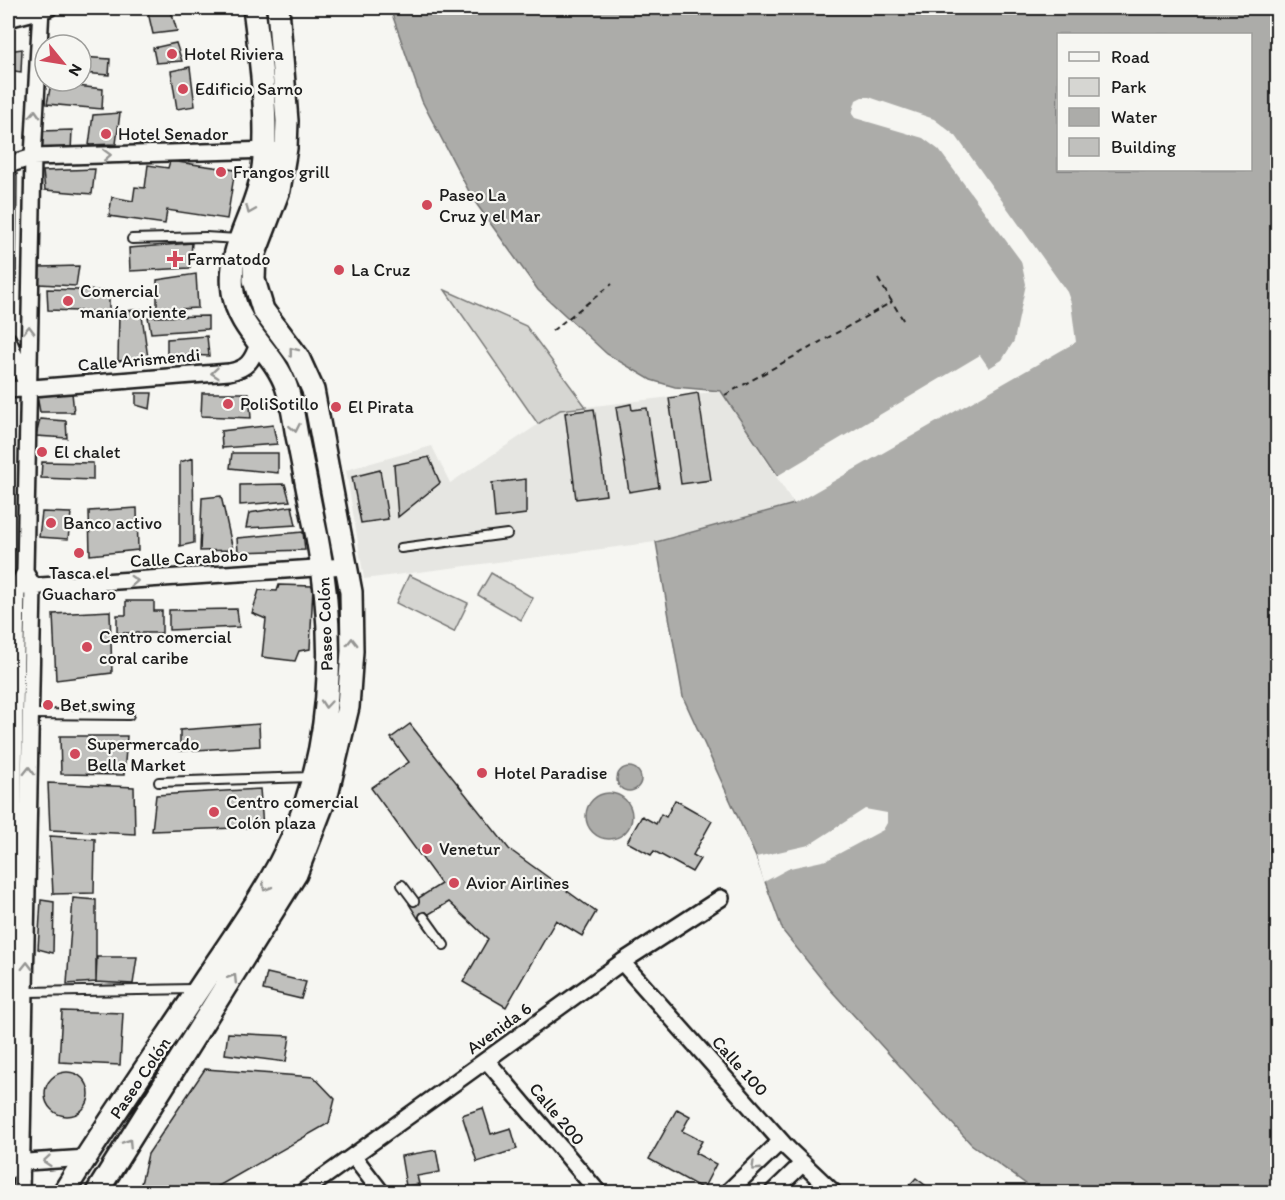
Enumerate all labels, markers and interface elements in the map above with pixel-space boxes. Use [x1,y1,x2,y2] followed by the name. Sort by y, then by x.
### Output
[33,33,93,93] north arrow
[1057,33,1252,171] legend
[184,43,284,65] place label: Hotel Riviera
[1111,46,1150,68] text: Road
[165,47,179,61] marker: Hotel Riviera
[65,61,86,80] text: N
[1111,76,1146,98] text: Park
[195,78,303,100] place label: Edificio Sarno
[176,82,190,96] marker: Edificio Sarno
[1111,106,1157,128] text: Water
[29,109,42,118] one-way arrow
[118,123,228,145] place label: Hotel Senador
[99,127,113,141] marker: Hotel Senador
[1111,136,1177,158] text: Building
[102,149,111,162] one-way arrow
[233,161,330,183] place label: Frangos grill
[214,165,228,179] marker: Frangos grill
[439,184,540,227] place label: Paseo La Cruz y el Mar
[420,198,434,212] marker: Paseo La Cruz y el Mar
[245,204,257,215] one-way arrow
[187,248,271,270] place label: Farmatodo
[168,252,182,266] marker: Farmatodo
[351,259,410,281] place label: La Cruz
[332,263,346,277] marker: La Cruz
[80,280,187,323] place label: Comercial manía oriente
[61,294,75,308] marker: Comercial manía oriente
[23,325,35,334] one-way arrow
[77,344,201,376] street label: Calle Arismendi
[289,347,300,358] one-way arrow
[210,366,219,379] one-way arrow
[240,393,319,415] place label: PoliSotillo
[348,396,414,418] place label: El Pirata
[221,397,235,411] marker: PoliSotillo
[329,400,343,414] marker: El Pirata
[288,423,301,433] one-way arrow
[54,441,121,463] place label: El chalet
[35,445,49,459] marker: El chalet
[63,512,162,534] place label: Banco activo
[44,516,58,530] marker: Banco activo
[129,544,249,572] street label: Calle Carabobo
[72,546,86,560] marker: Tasca el Guacharo
[42,562,116,605] place label: Tasca el Guacharo
[129,574,138,587] one-way arrow
[312,577,338,671] street label: Paseo Colón
[99,626,232,669] place label: Centro comercial coral caribe
[346,637,359,646] one-way arrow
[80,640,94,654] marker: Centro comercial coral caribe
[60,694,136,716] place label: Bet swing
[41,698,55,712] marker: Bet swing
[320,699,333,708] one-way arrow
[87,733,199,776] place label: Supermercado Bella Market
[68,747,82,761] marker: Supermercado Bella Market
[494,762,607,784] place label: Hotel Paradise
[475,766,489,780] marker: Hotel Paradise
[23,767,35,776] one-way arrow
[226,791,359,834] place label: Centro comercial Colón plaza
[207,805,221,819] marker: Centro comercial Colón plaza
[439,838,501,860] place label: Venetur
[420,842,434,856] marker: Venetur
[466,872,569,894] place label: Avior Airlines
[447,876,461,890] marker: Avior Airlines
[261,881,273,892] one-way arrow
[21,962,33,971] one-way arrow
[225,974,237,984] one-way arrow
[462,997,536,1059] street label: Avenida 6
[707,1031,773,1101] street label: Calle 100
[105,1033,175,1123] street label: Paseo Colón
[524,1078,590,1150] street label: Calle 200
[120,1139,132,1149] one-way arrow
[43,1154,52,1167] one-way arrow
[751,1160,761,1171] one-way arrow

